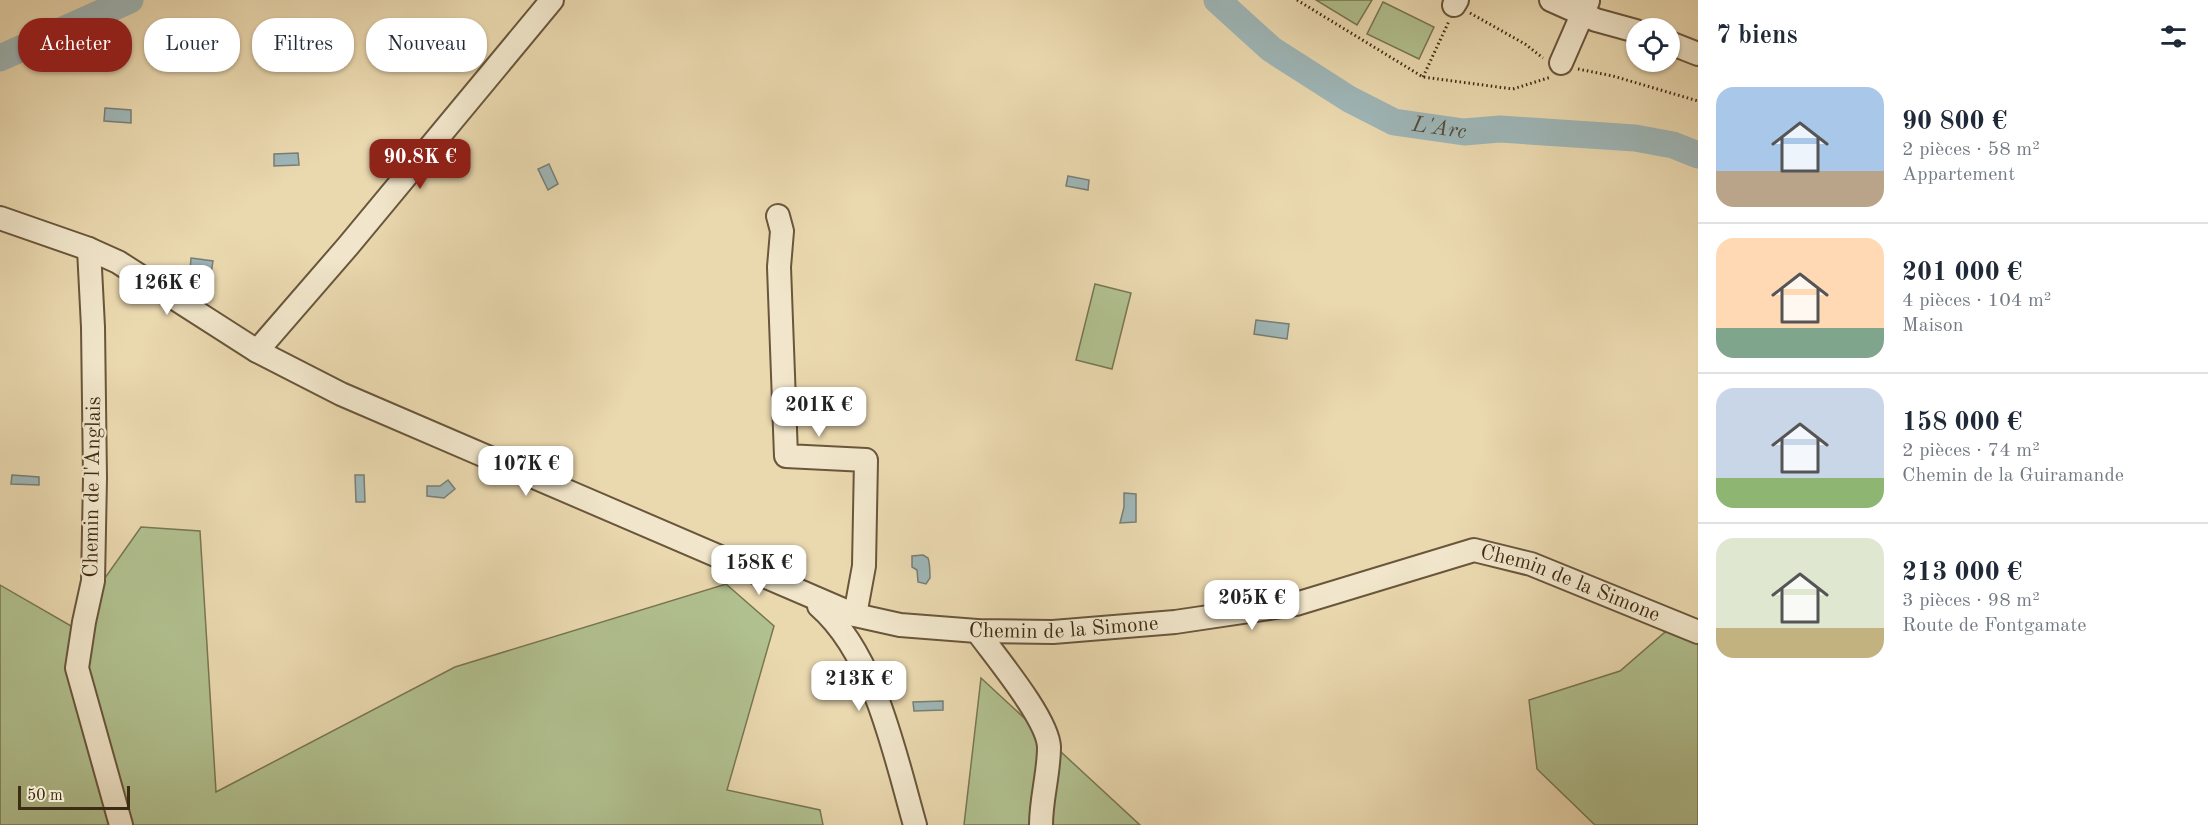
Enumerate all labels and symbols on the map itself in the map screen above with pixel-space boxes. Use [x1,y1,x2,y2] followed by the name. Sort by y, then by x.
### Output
[1410,114,1468,143] water label: L'Arc
[365,139,475,190] pin: 90.8K €
[118,265,216,316] pin: 126K €
[770,387,868,438] pin: 201K €
[81,396,105,578] street label: Chemin de l'Anglais
[477,446,575,497] pin: 107K €
[1478,541,1663,626] street label: Chemin de la Simone
[710,545,808,596] pin: 158K €
[1203,580,1301,631] pin: 205K €
[968,613,1159,643] street label: Chemin de la Simone
[810,661,908,712] pin: 213K €
[18,783,130,810] scale bar

